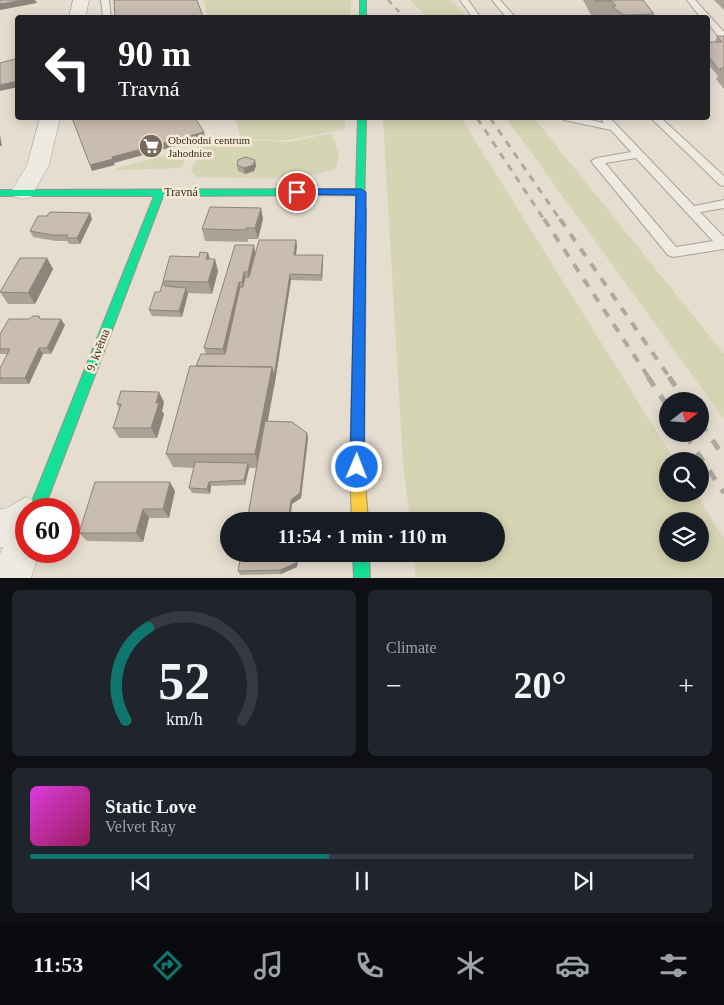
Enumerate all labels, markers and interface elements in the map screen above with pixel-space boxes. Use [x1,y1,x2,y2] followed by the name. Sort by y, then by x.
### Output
[35,35,100,100] icon: left
[118,35,191,74] text: 90 m
[118,76,180,101] text: Travná
[138,133,164,159] supermarket icon: Obchodní centrum Jahodnice
[168,134,251,159] place label: Obchodní centrum Jahodnice
[276,171,318,213] pin
[283,178,311,206] icon: arrive
[164,185,198,199] street label: Travná
[84,326,113,373] street label: 9. května
[659,392,709,442] north arrow
[659,392,709,562] map controls
[330,440,382,492] position arrow
[659,452,709,502] button: search
[15,498,80,563] speed limit sign: 60
[659,512,709,562] button: layers
[278,526,447,547] text: 11:54 · 1 min · 110 m
[386,639,437,656] text: Climate
[158,653,210,710] text: 52
[513,664,567,706] text: 20°
[386,670,402,701] text: −
[678,670,694,701] text: +
[166,709,202,729] text: km/h
[105,796,196,817] text: Static Love
[105,818,176,835] text: Velvet Ray
[127,867,155,895] icon: previous
[348,867,376,895] icon: pause
[569,867,597,895] icon: next
[150,948,185,983] icon: directions
[251,948,286,983] icon: music
[352,948,387,983] icon: phone
[453,948,488,983] icon: climate
[555,948,590,983] icon: car
[656,948,691,983] icon: filters
[33,952,83,977] text: 11:53

